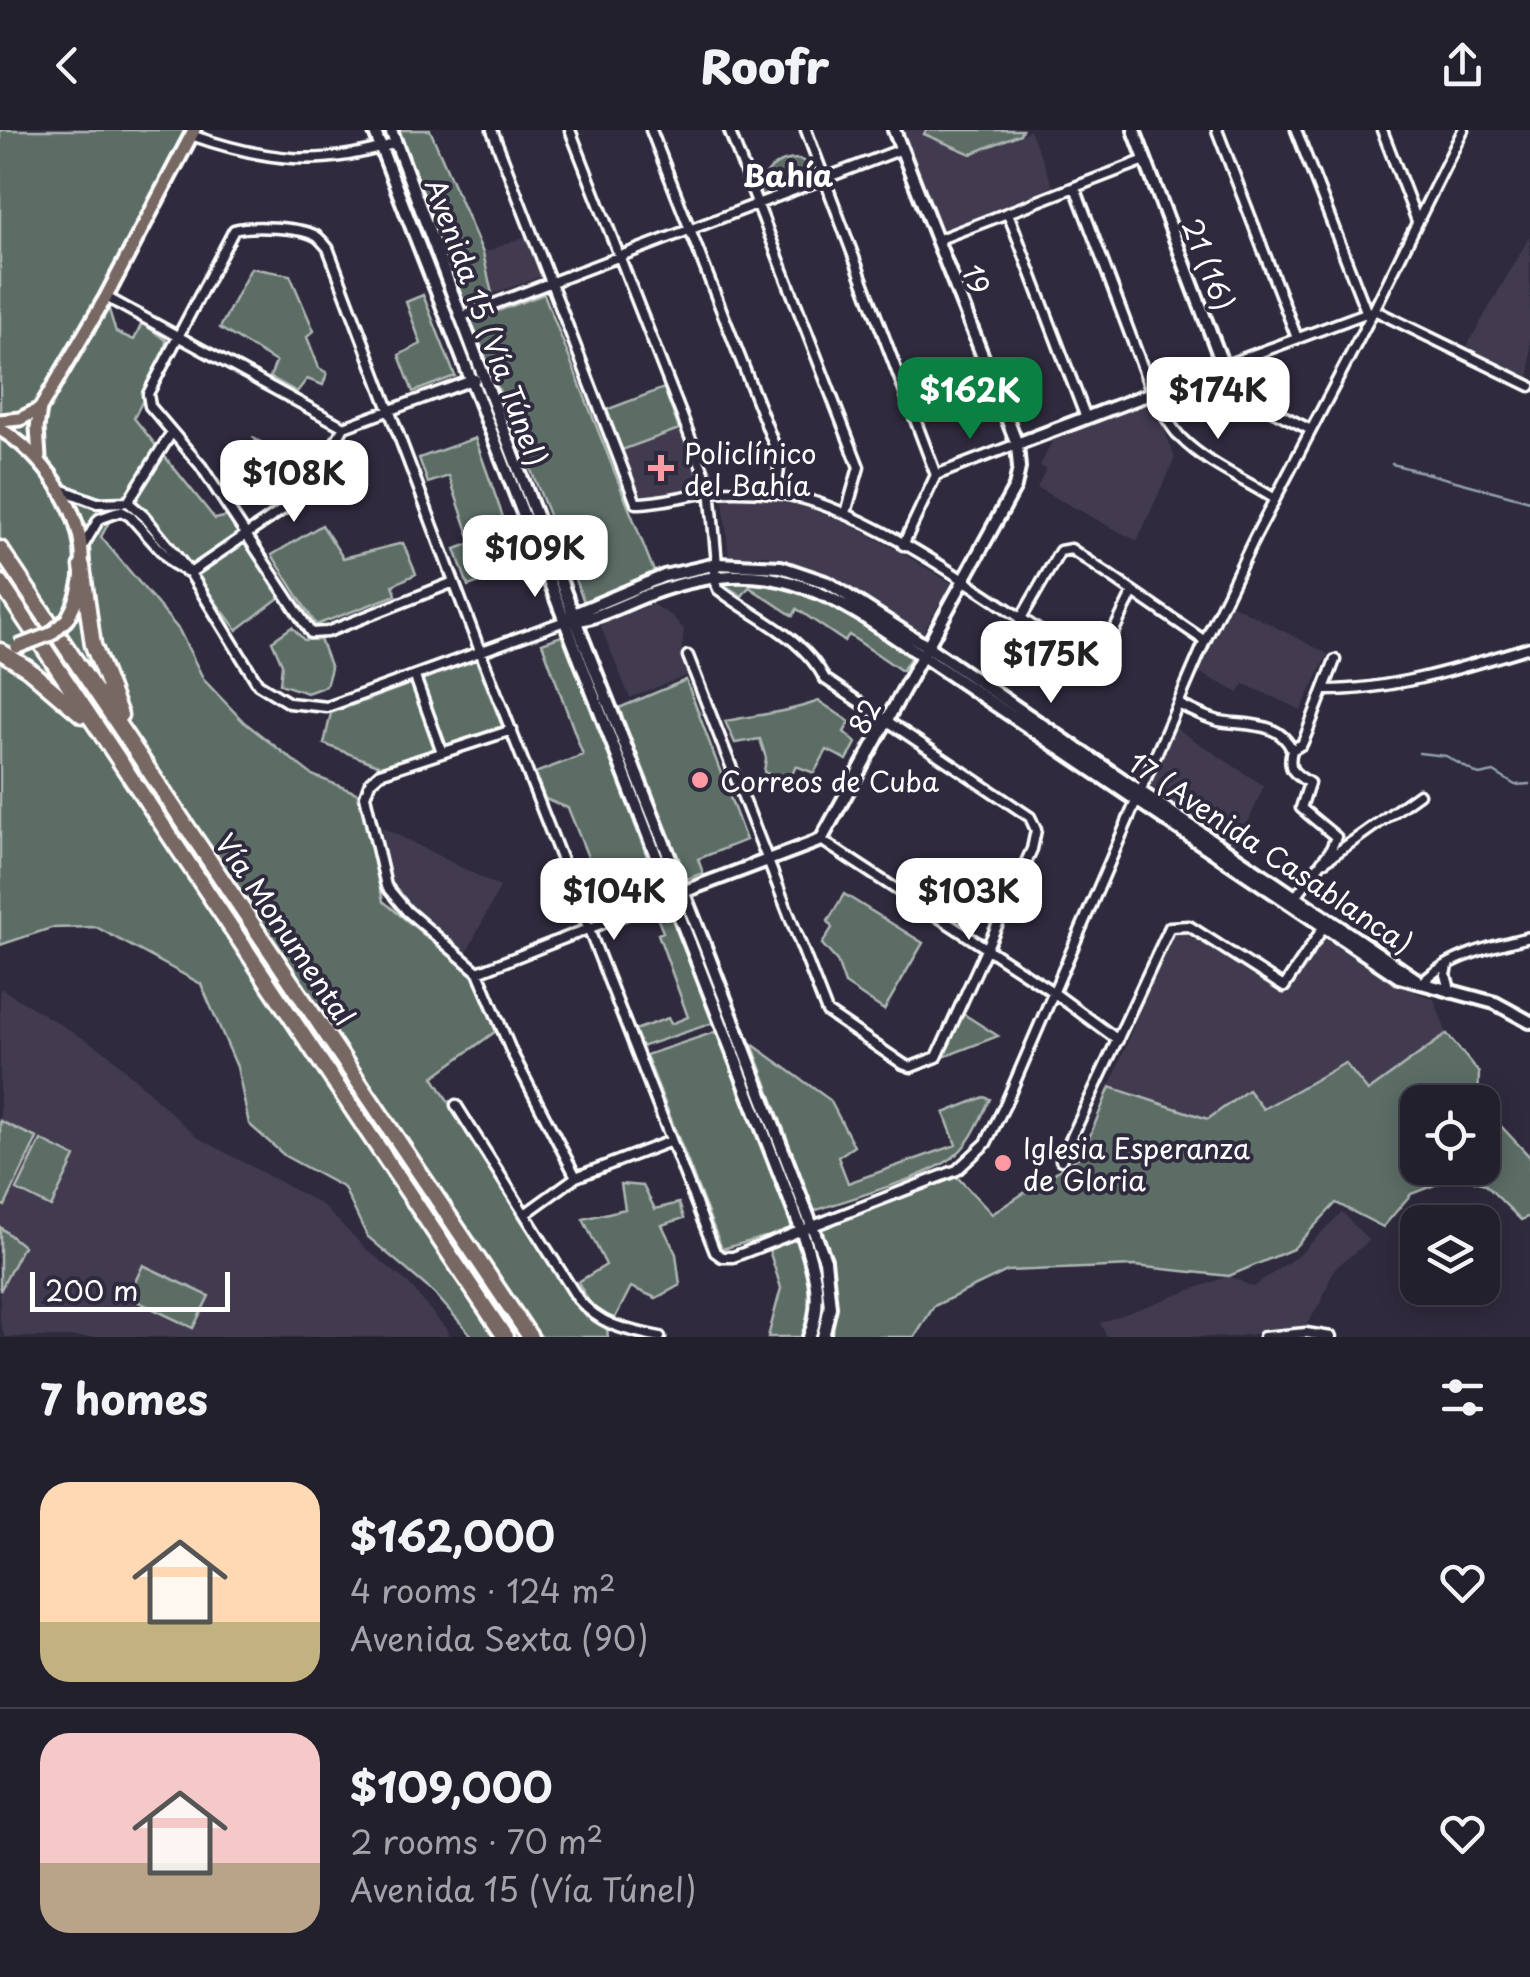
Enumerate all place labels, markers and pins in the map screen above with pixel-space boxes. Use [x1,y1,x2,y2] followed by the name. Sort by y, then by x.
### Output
[900,357,1040,442] pin: $162K
[1148,357,1288,442] pin: $174K
[684,431,817,506] place label: Policlínico del Bahía
[224,440,364,525] pin: $108K
[648,455,674,481] marker: Policlínico del Bahía
[465,515,605,600] pin: $109K
[981,621,1121,706] pin: $175K
[720,759,940,802] place label: Correos de Cuba
[689,769,711,791] marker: Correos de Cuba
[544,858,684,943] pin: $104K
[899,858,1039,943] pin: $103K
[1023,1126,1250,1201] place label: Iglesia Esperanza de Gloria
[992,1152,1014,1174] marker: Iglesia Esperanza de Gloria

